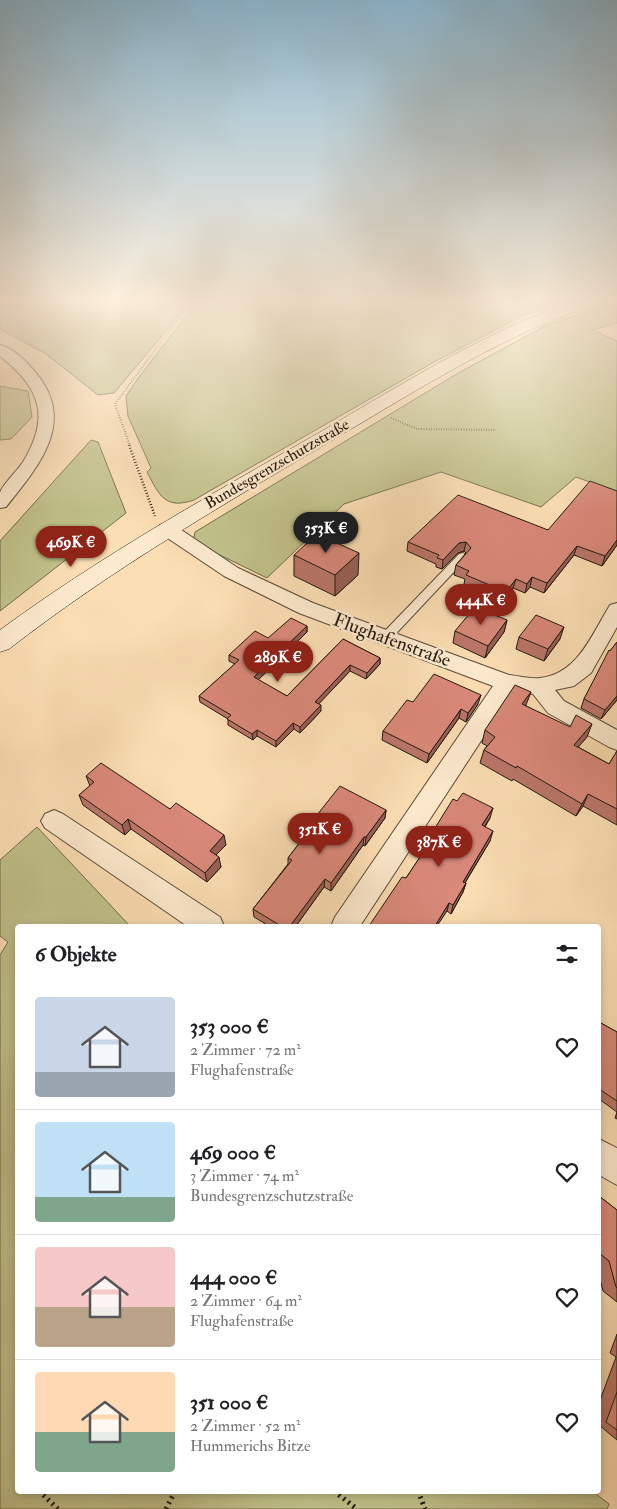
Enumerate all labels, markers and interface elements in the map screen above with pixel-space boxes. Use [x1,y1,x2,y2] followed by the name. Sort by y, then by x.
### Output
[201,414,353,514] street label: Bundesgrenzschutzstraße
[285,512,367,554] pin: 353K €
[304,518,348,538] text: 353K €
[30,526,112,568] pin: 469K €
[47,532,95,552] text: 469K €
[440,584,522,626] pin: 444K €
[456,590,506,610] text: 444K €
[330,608,454,672] street label: Flughafenstraße
[237,640,319,683] pin: 289K €
[254,647,302,667] text: 289K €
[279,812,361,855] pin: 351K €
[299,819,341,839] text: 351K €
[398,826,480,868] pin: 387K €
[417,832,461,852] text: 387K €
[553,940,581,968] icon: filters
[35,941,116,968] text: 6 Objekte
[190,1013,269,1040] text: 353 000 €
[75,1017,135,1077] icon: home
[553,1033,581,1061] icon: heart
[190,1040,301,1060] text: 2 Zimmer · 72 m²
[190,1060,294,1080] text: Flughafenstraße
[190,1139,276,1166] text: 469 000 €
[75,1142,135,1202] icon: home
[553,1158,581,1186] icon: heart
[190,1166,299,1186] text: 3 Zimmer · 74 m²
[190,1186,353,1206] text: Bundesgrenzschutzstraße
[190,1264,277,1291] text: 444 000 €
[75,1267,135,1327] icon: home
[553,1283,581,1311] icon: heart
[190,1291,302,1311] text: 2 Zimmer · 64 m²
[190,1311,294,1331] text: Flughafenstraße
[190,1389,268,1416] text: 351 000 €
[75,1392,135,1452] icon: home
[553,1408,581,1436] icon: heart
[190,1416,300,1436] text: 2 Zimmer · 52 m²
[190,1436,311,1456] text: Hummerichs Bitze

